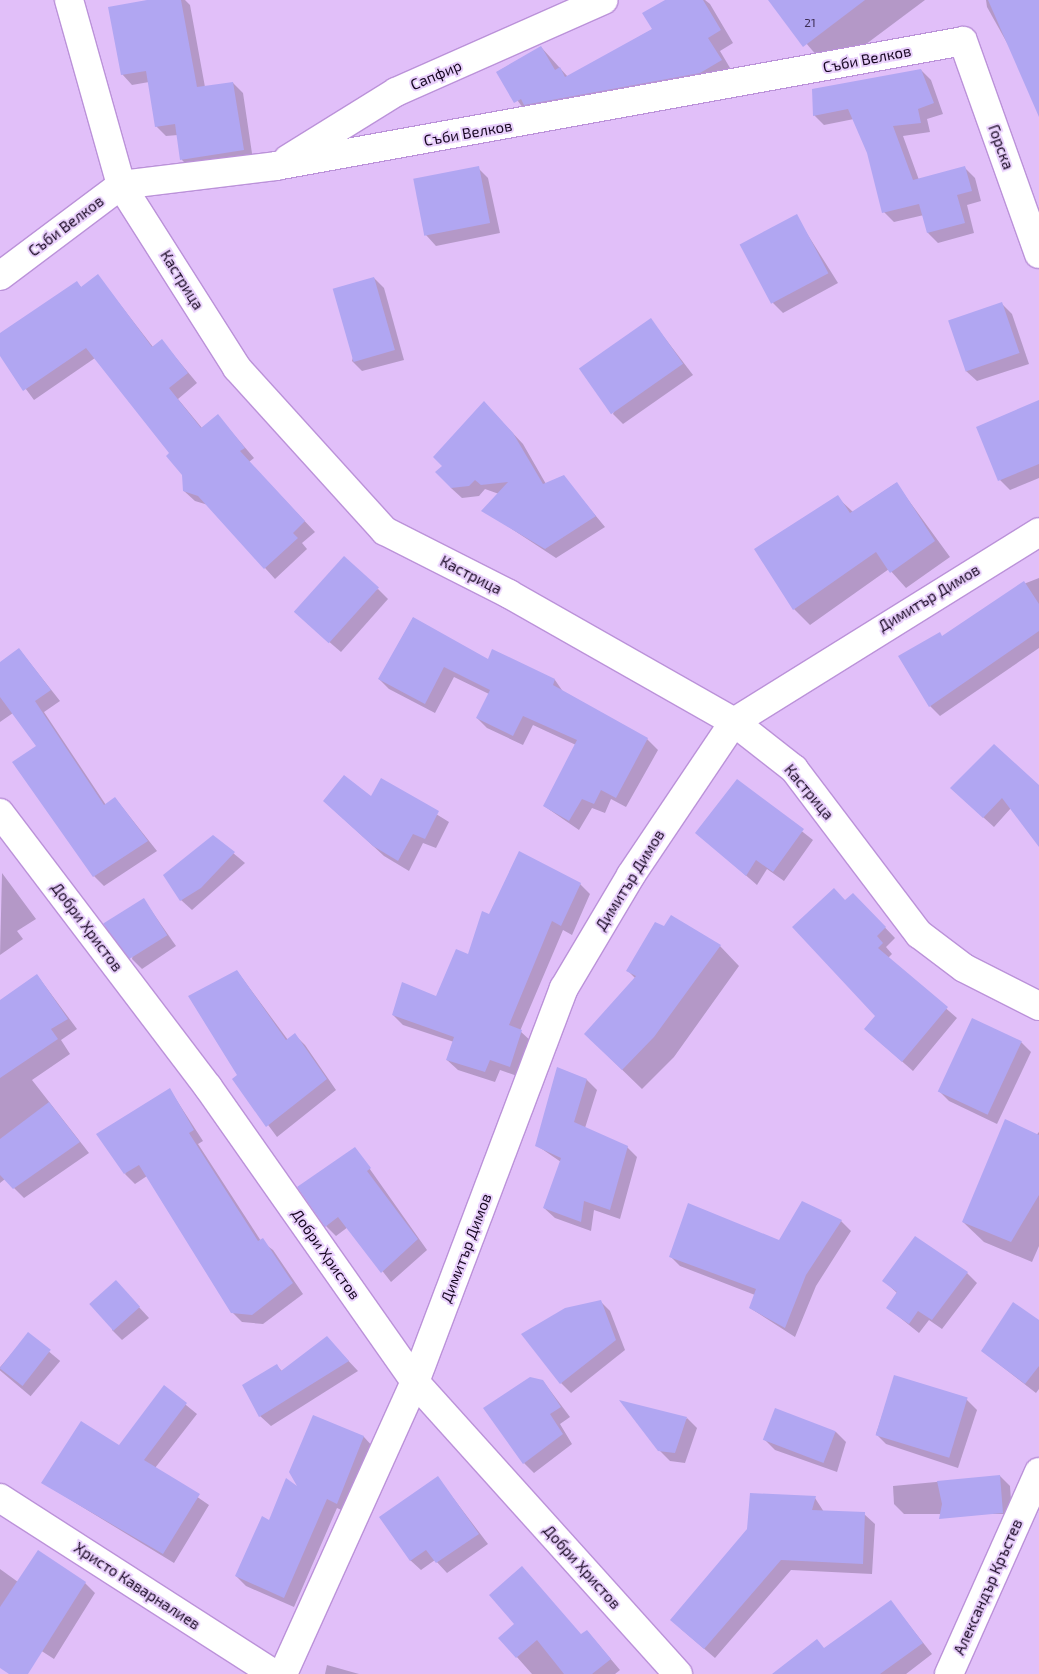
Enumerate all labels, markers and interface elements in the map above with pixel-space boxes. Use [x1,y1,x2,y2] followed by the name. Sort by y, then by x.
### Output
[804,16,816,30] house number: 21
[821,42,913,76] street label: Съби Велков
[408,56,464,94] street label: Сапфир
[422,116,514,150] street label: Съби Велков
[985,122,1017,172] street label: Горска
[25,192,107,260] street label: Съби Велков
[157,247,207,313] street label: Кастрица
[437,552,505,598] street label: Кастрица
[875,561,983,635] street label: Димитър Димов
[781,761,837,823] street label: Кастрица
[592,826,668,934] street label: Димитър Димов
[48,879,126,975] street label: Добри Христов
[437,1191,495,1305] street label: Димитър Димов
[288,1205,364,1303] street label: Добри Христов
[950,1516,1026,1658] street label: Александър Кръстев
[540,1521,624,1613] street label: Добри Христов
[71,1539,203,1633] street label: Христо Каварналиев

